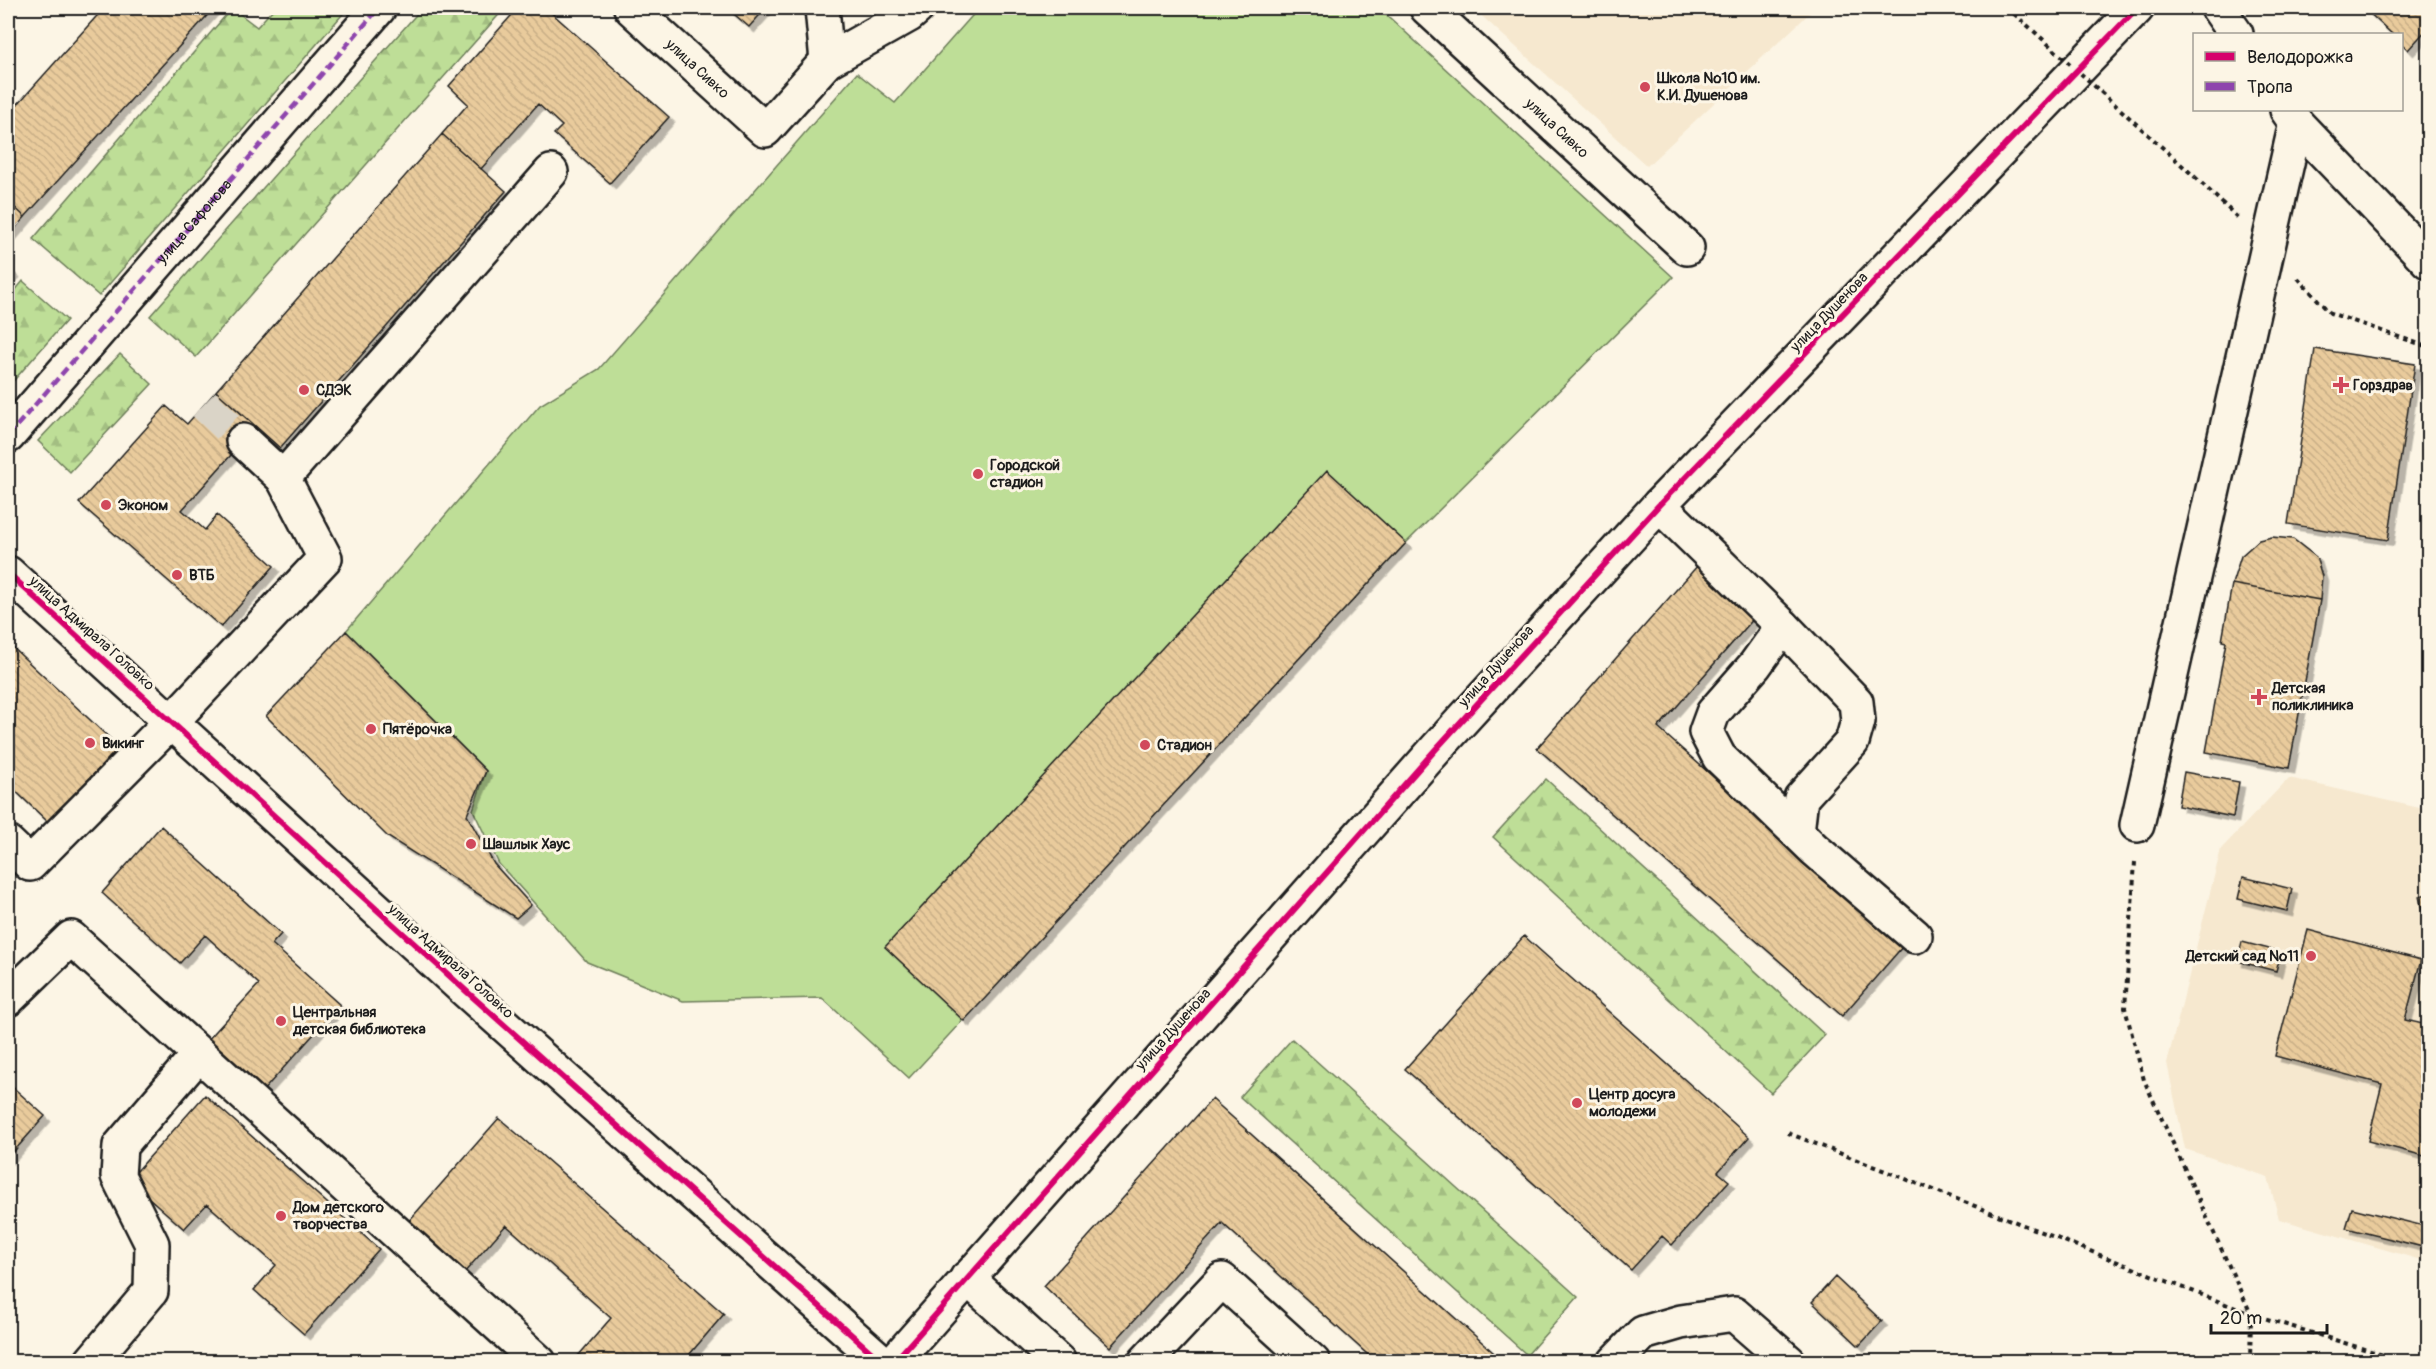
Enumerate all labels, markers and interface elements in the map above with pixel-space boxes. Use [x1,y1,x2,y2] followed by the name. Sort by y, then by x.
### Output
[2193,33,2403,111] legend
[661,34,733,103] street label: улица Сивко
[2247,46,2353,69] text: Велодорожка
[1656,69,1761,105] place label: Школа №10 им. К.И. Душенова
[2247,76,2293,99] text: Тропа
[1638,80,1652,94] marker: Школа №10 им. К.И. Душенова
[1520,94,1592,162] street label: улица Сивко
[152,176,236,269] street label: улица Сафонова
[1786,268,1872,357] street label: улица Душенова
[2353,376,2413,395] place label: Горздрав
[2334,378,2348,392] marker: Горздрав
[316,381,352,400] place label: СДЭК
[297,383,311,397] marker: СДЭК
[989,456,1060,492] place label: Городской стадион
[971,467,985,481] marker: Городской стадион
[118,496,168,515] place label: Эконом
[99,498,113,512] marker: Эконом
[189,566,215,585] place label: ВТБ
[170,568,184,582] marker: ВТБ
[24,571,158,695] street label: улица Адмирала Головко
[1454,621,1538,712] street label: улица Душенова
[2271,679,2353,715] place label: Детская поликлиника
[2250,688,2268,706] marker: Детская поликлиника
[383,720,452,739] place label: Пятёрочка
[364,722,378,736] marker: Пятёрочка
[102,734,145,753] place label: Викинг
[83,736,97,750] marker: Викинг
[1157,736,1212,755] place label: Стадион
[1138,738,1152,752] marker: Стадион
[482,835,571,854] place label: Шашлык Хаус
[464,837,478,851] marker: Шашлык Хаус
[383,899,517,1023] street label: улица Адмирала Головко
[2185,947,2299,966] place label: Детский сад №11
[2304,949,2318,963] marker: Детский сад №11
[1131,984,1215,1075] street label: улица Душенова
[292,1003,426,1039] place label: Центральная детская библиотека
[274,1014,288,1028] marker: Центральная детская библиотека
[1589,1085,1676,1121] place label: Центр досуга молодежи
[1570,1096,1584,1110] marker: Центр досуга молодежи
[292,1198,384,1234] place label: Дом детского творчества
[274,1209,288,1223] marker: Дом детского творчества
[2211,1297,2326,1335] scale bar
[2220,1307,2262,1330] text: 20 m

